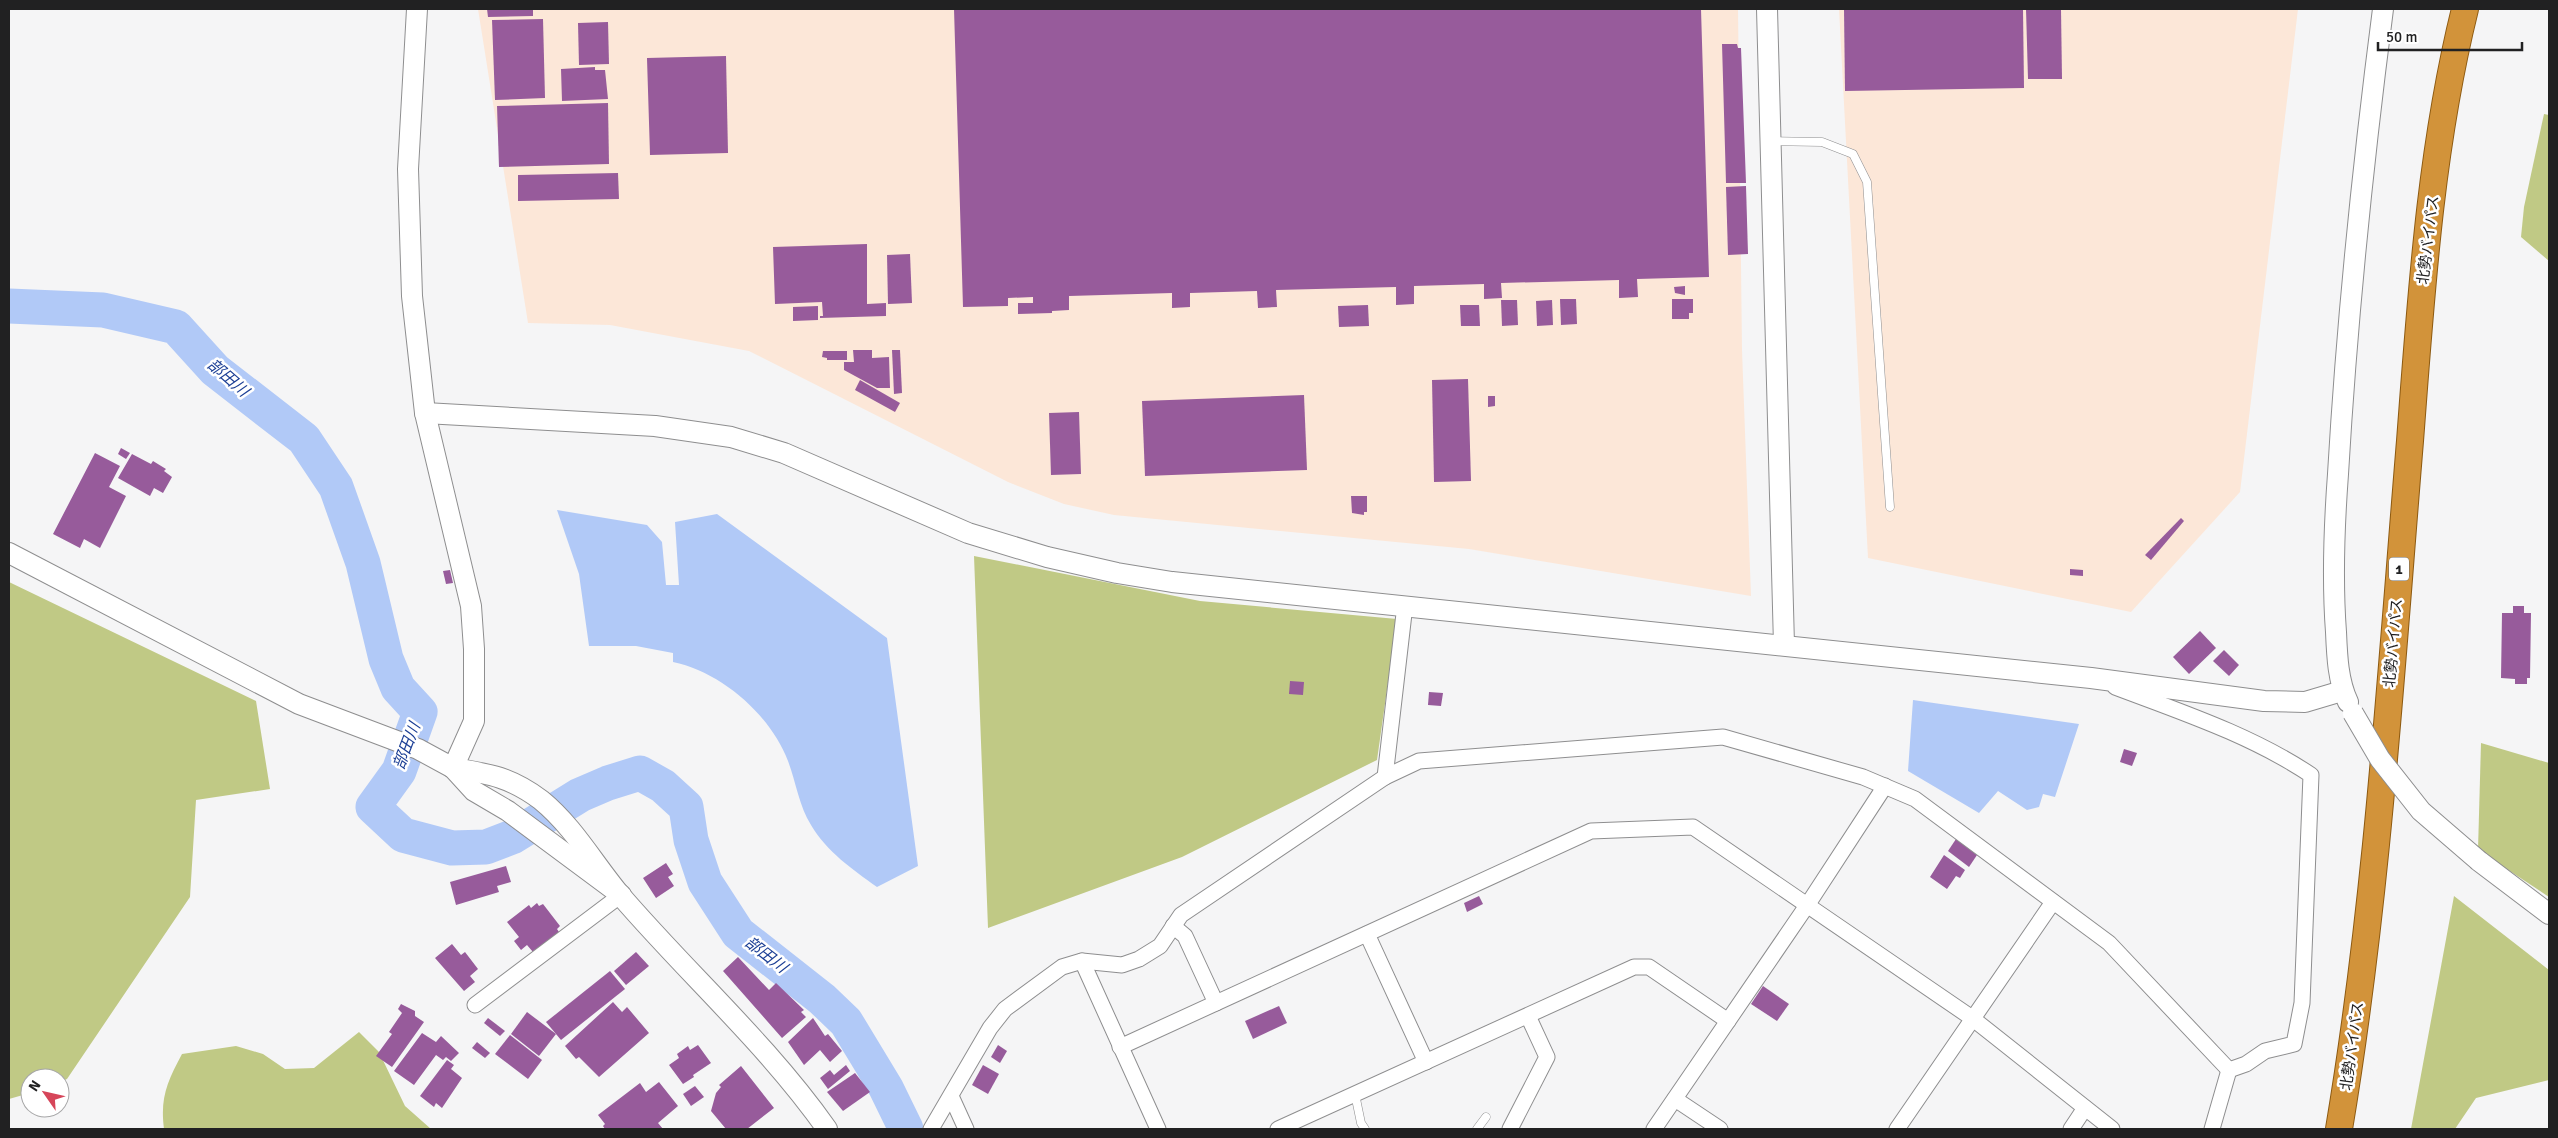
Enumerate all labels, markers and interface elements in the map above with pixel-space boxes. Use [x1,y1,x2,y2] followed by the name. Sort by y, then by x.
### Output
[2378,20,2522,52] scale bar
[2386,28,2417,46] text: 50 m
[2414,194,2442,286] street label: 北勢バイパス
[203,355,254,403] water label: 部田川
[2389,558,2409,580] road number: 1
[2380,598,2406,688] street label: 北勢バイパス
[389,718,426,772] water label: 部田川
[741,932,793,979] water label: 部田川
[2337,1000,2367,1092] street label: 北勢バイパス
[20,1068,70,1118] north arrow
[25,1077,44,1095] text: N

